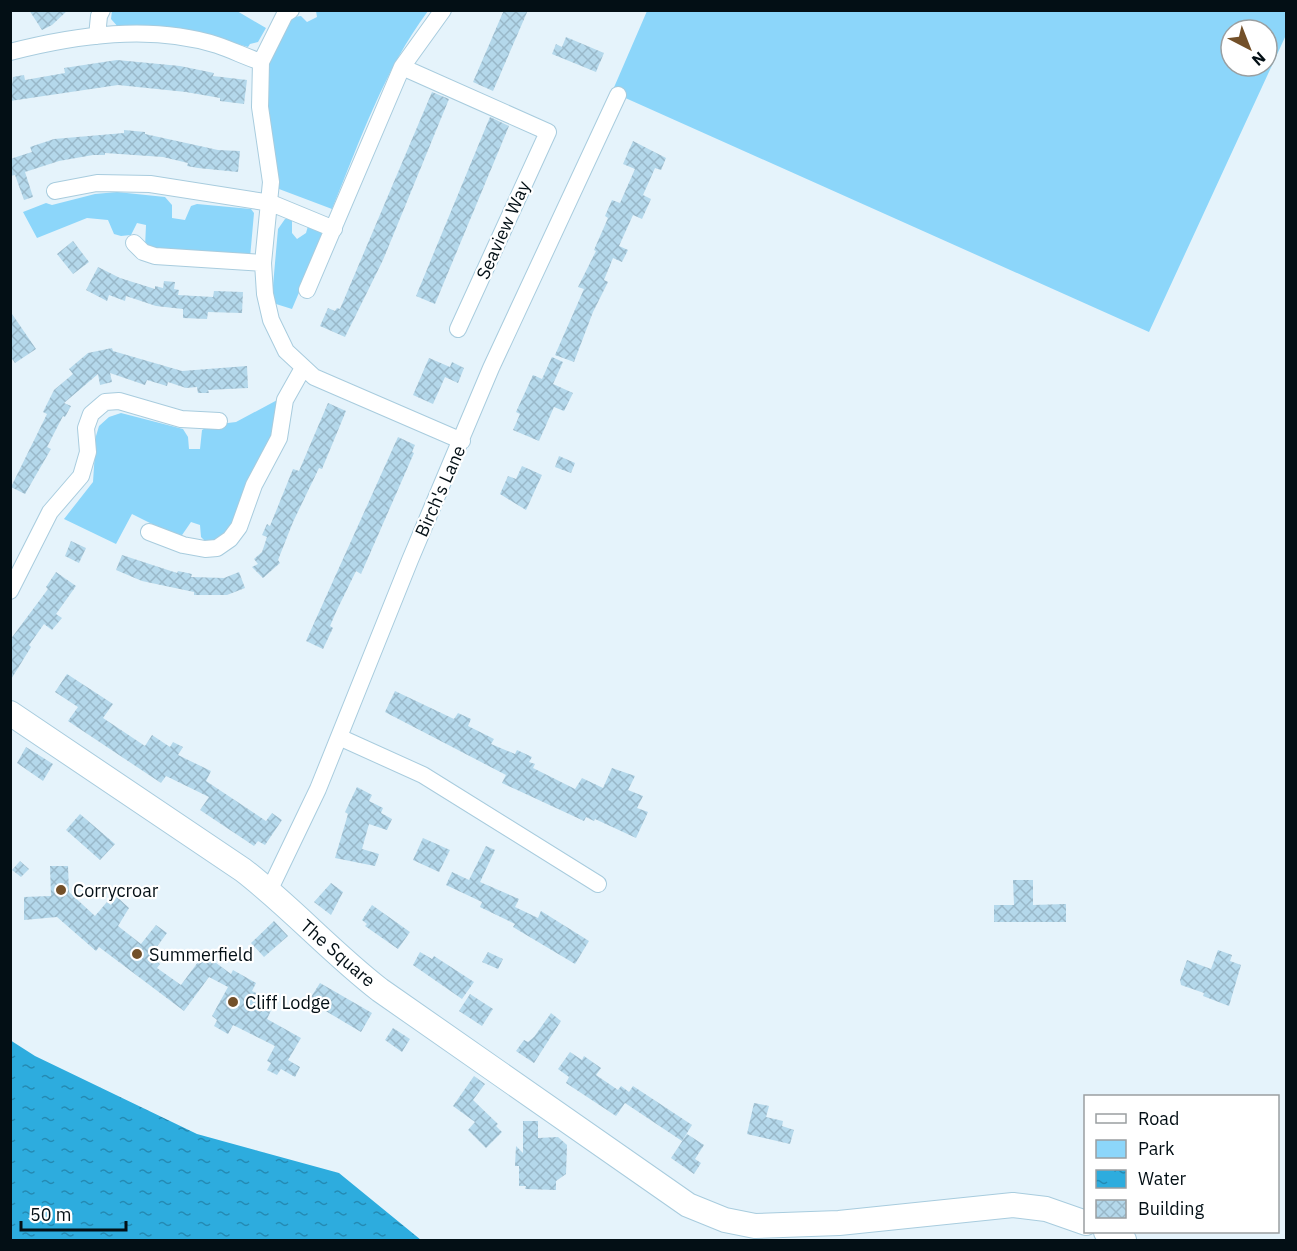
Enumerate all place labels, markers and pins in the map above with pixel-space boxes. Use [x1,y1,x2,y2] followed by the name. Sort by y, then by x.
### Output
[73,879,159,902] place label: Corrycroar
[54,883,68,897] marker: Corrycroar
[149,943,253,966] place label: Summerfield
[130,947,144,961] marker: Summerfield
[245,991,330,1014] place label: Cliff Lodge
[226,995,240,1009] marker: Cliff Lodge

